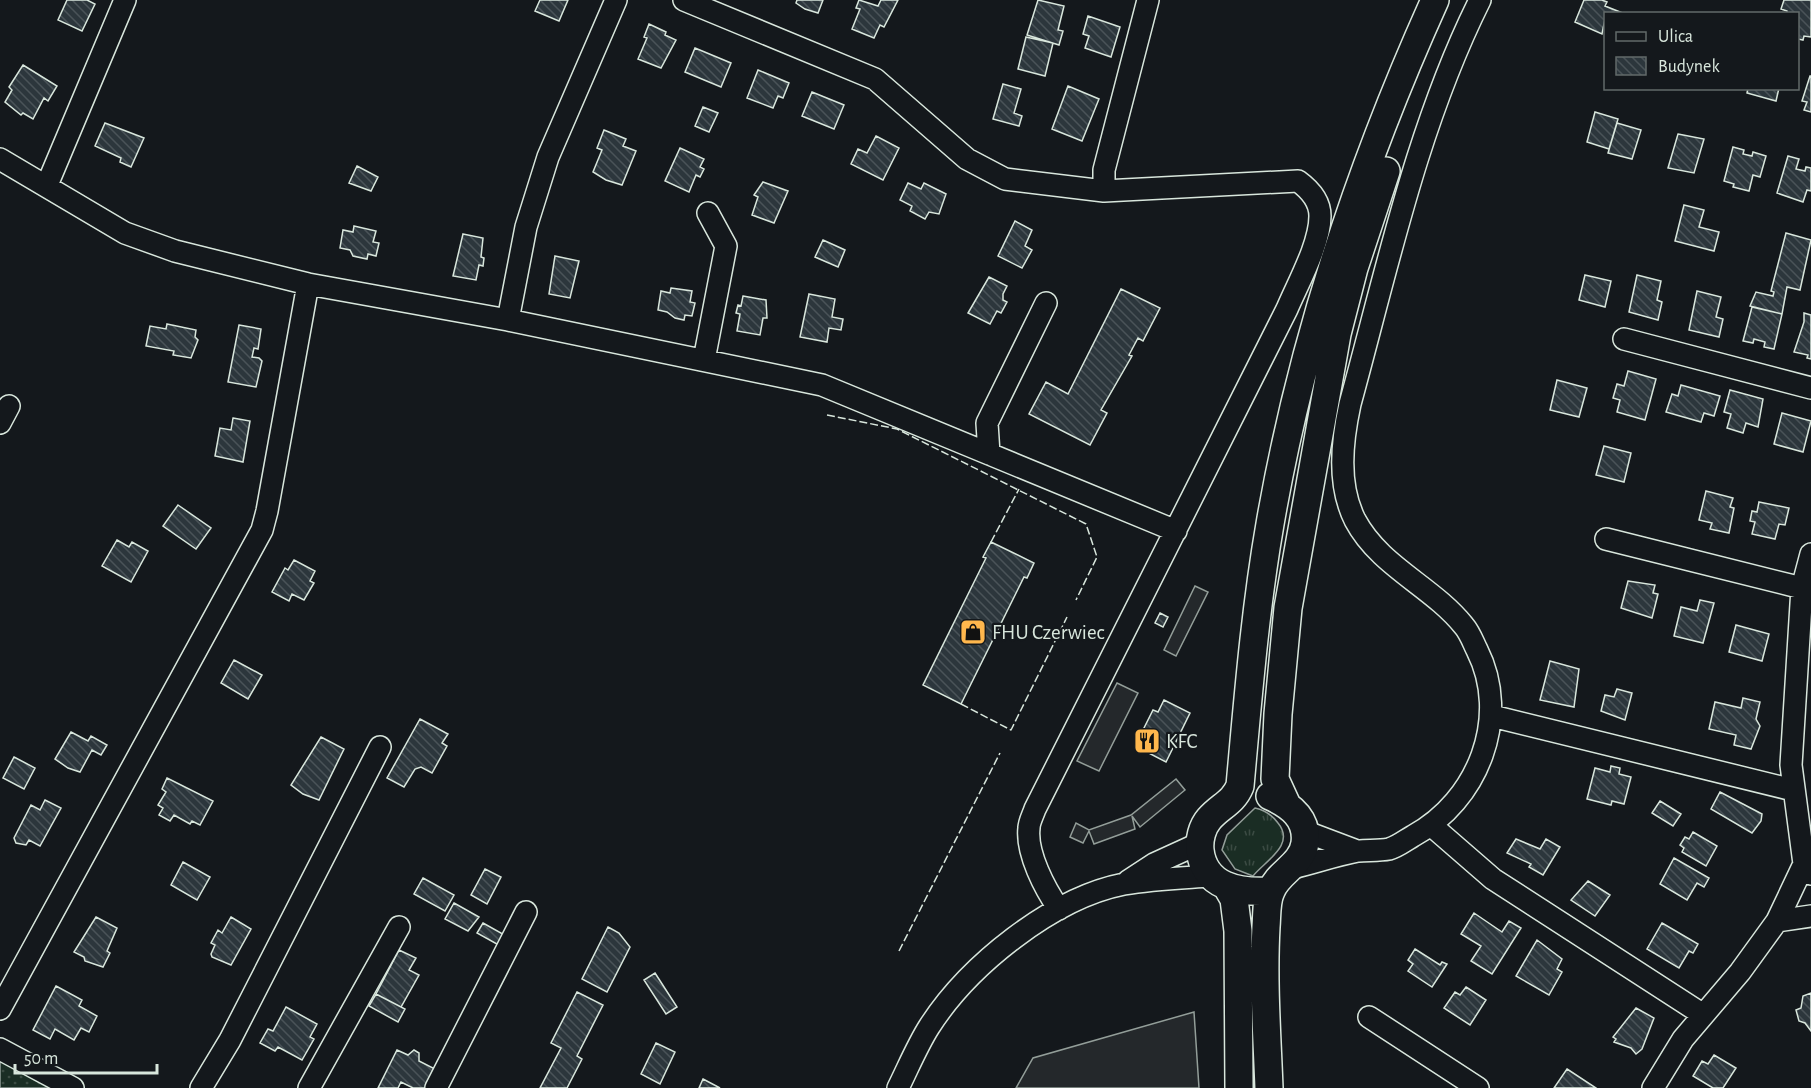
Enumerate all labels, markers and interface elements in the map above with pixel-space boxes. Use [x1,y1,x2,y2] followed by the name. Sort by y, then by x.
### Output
[1604,12,1799,90] legend
[1658,28,1693,46] text: Ulica
[1658,58,1720,76] text: Budynek
[958,617,988,647] shop icon: FHU Czerwiec
[992,622,1105,643] place label: FHU Czerwiec
[1132,726,1162,756] restaurant icon: KFC
[1166,731,1198,752] place label: KFC
[15,1037,158,1075] scale bar
[24,1050,58,1068] text: 50 m

